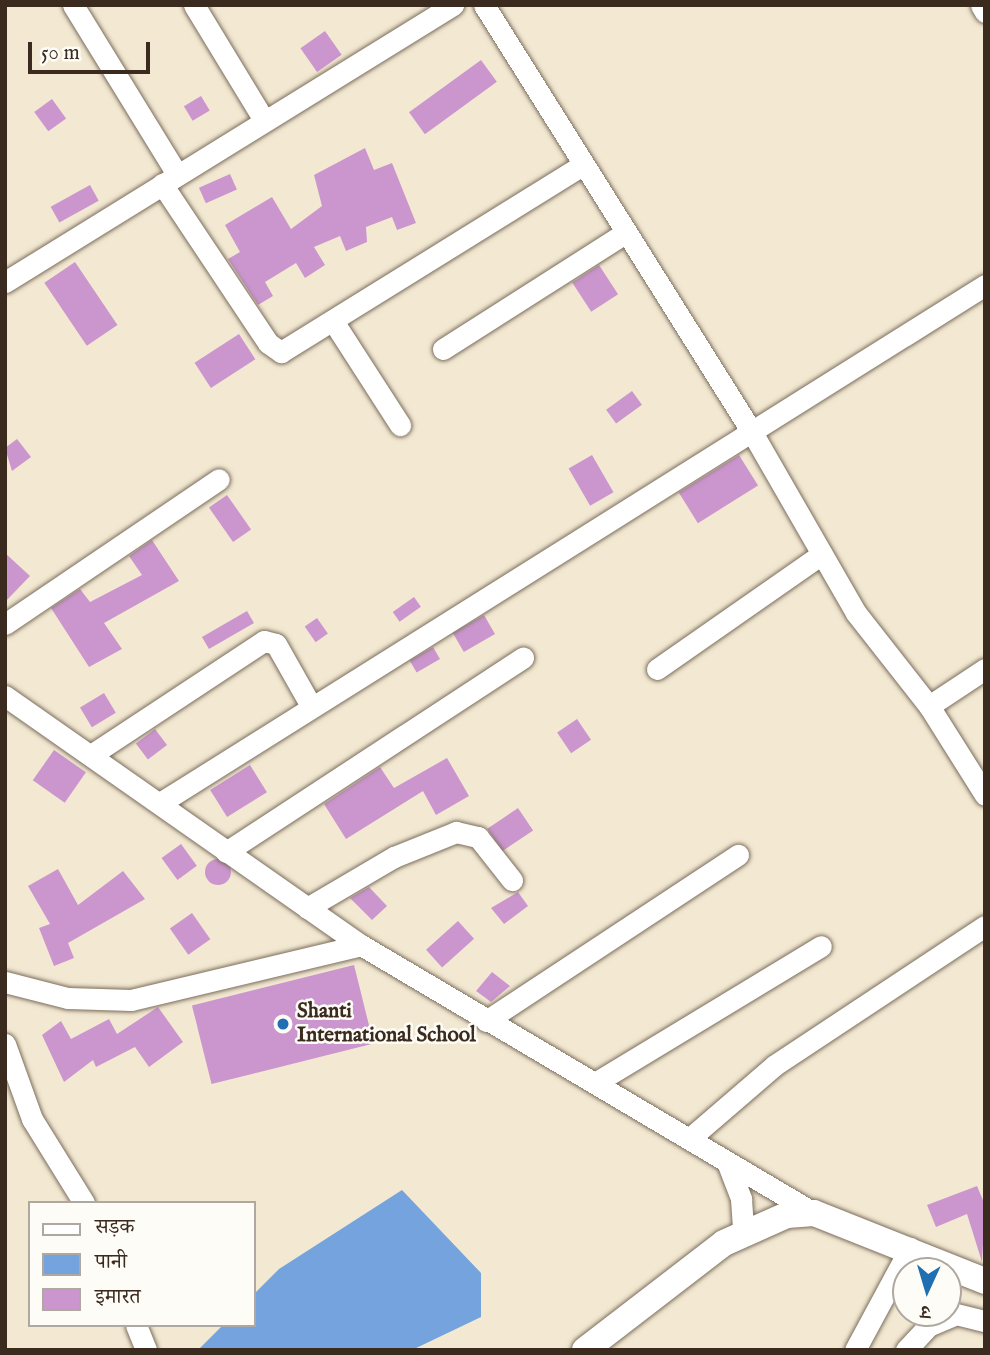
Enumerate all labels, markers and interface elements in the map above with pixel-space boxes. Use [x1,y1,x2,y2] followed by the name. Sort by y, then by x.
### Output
[32,28,154,72] scale bar
[41,40,80,67] text: 50 m
[297,999,476,1049] place label: Shanti International School
[275,1016,291,1032] marker: Shanti International School
[28,1201,256,1327] legend
[95,1214,134,1241] text: सड़क
[95,1249,127,1276] text: पानी
[892,1257,962,1327] north arrow
[95,1284,141,1311] text: इमारत
[920,1299,931,1323] text: उ

